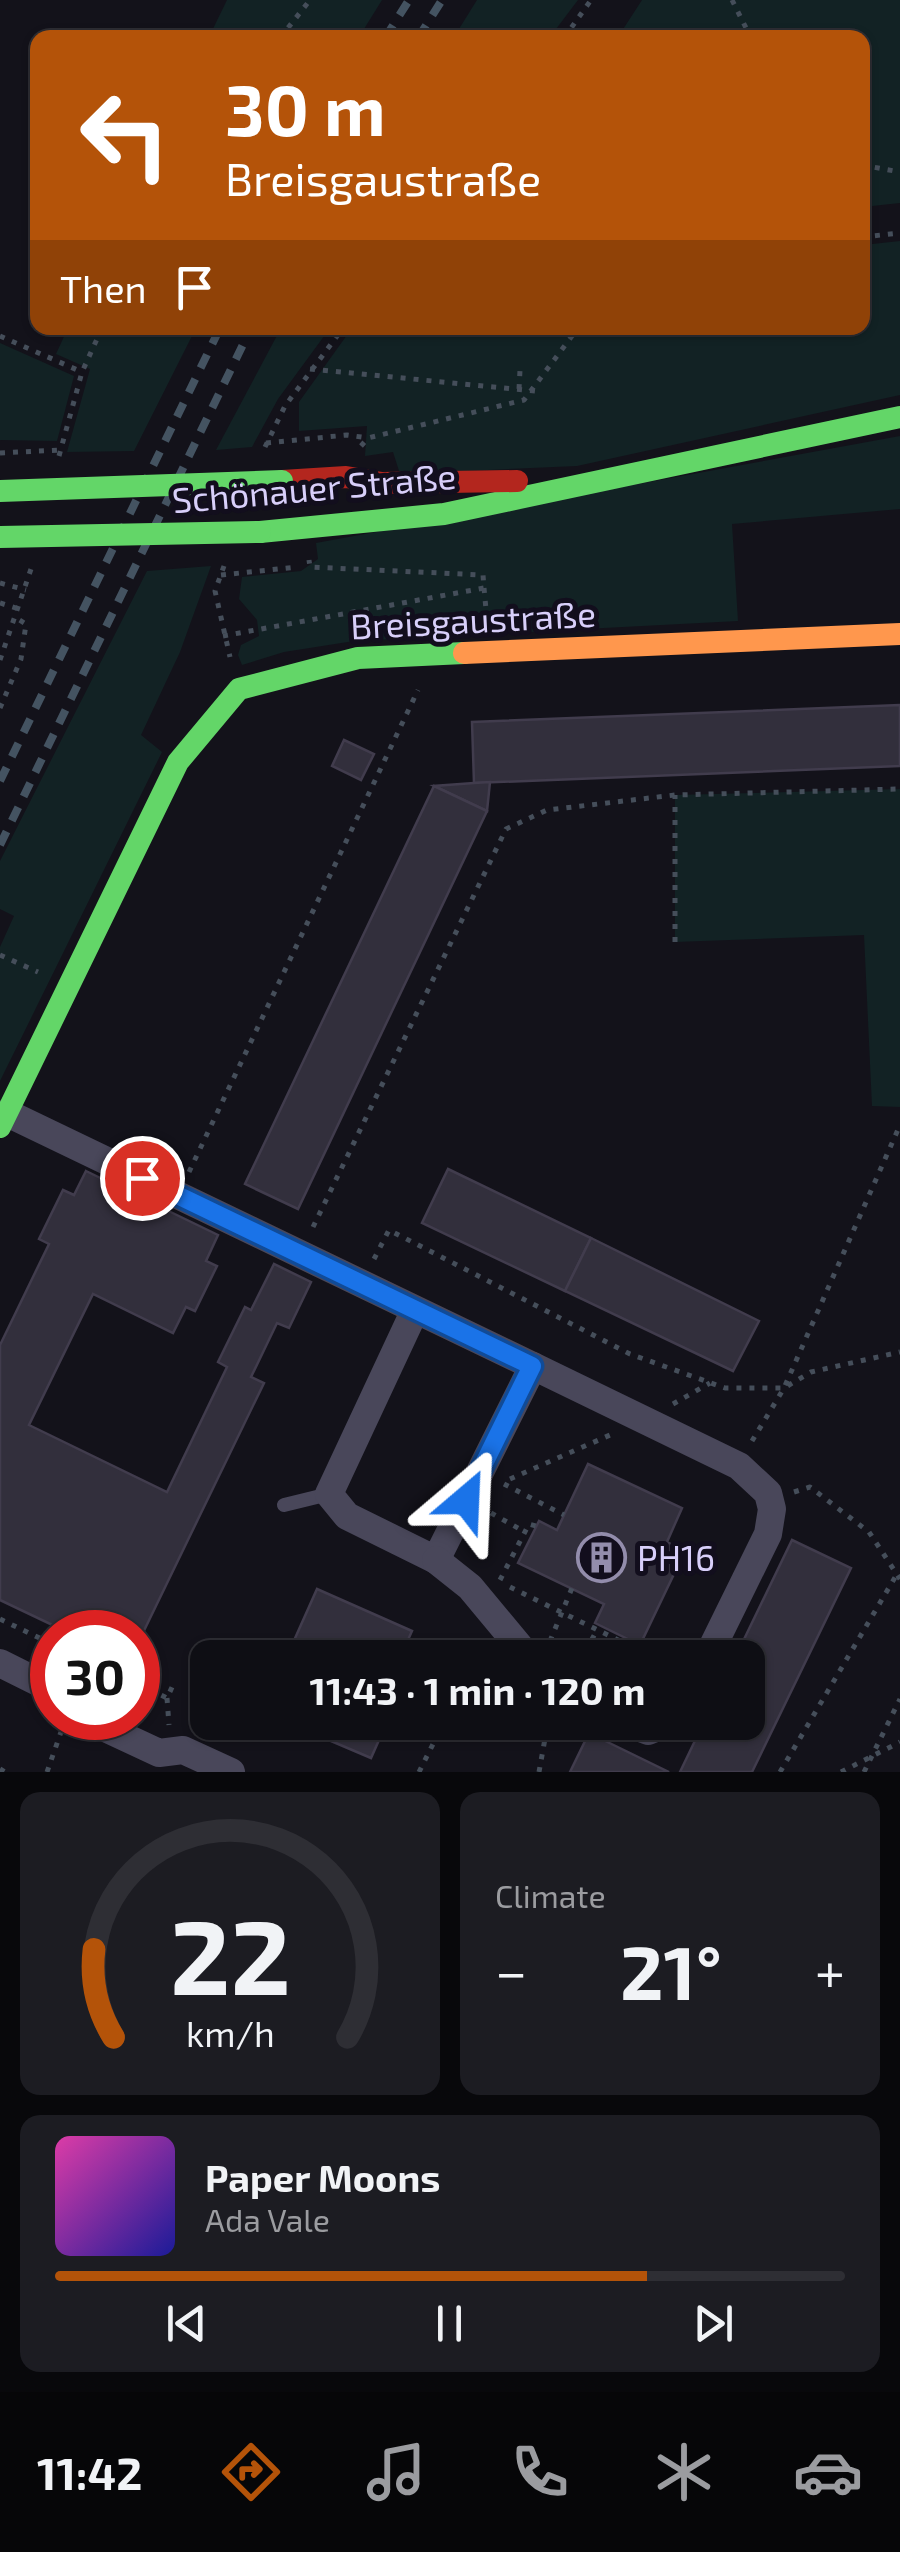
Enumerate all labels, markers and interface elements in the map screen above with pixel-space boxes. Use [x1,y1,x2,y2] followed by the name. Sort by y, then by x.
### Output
[225,66,386,150] text: 30 m
[60,70,190,200] icon: left
[225,151,541,205] text: Breisgaustraße
[167,260,222,315] icon: arrive
[60,265,147,311] text: Then
[170,454,458,520] street label: Schönauer Straße
[349,592,597,646] street label: Breisgaustraße
[100,1136,185,1221] pin
[115,1151,170,1206] icon: arrive
[414,1448,518,1552] position arrow
[576,1531,628,1583] building icon: PH16
[637,1536,715,1578] place label: PH16
[30,1610,160,1740] speed limit sign: 30
[310,1667,645,1713] text: 11:43 · 1 min · 120 m
[495,1876,606,1914] text: Climate
[170,1891,290,2016] text: 22
[620,1925,722,2015] text: 21°
[495,1937,527,2003] text: −
[815,1937,845,2003] text: +
[186,2011,274,2054] text: km/h
[205,2154,441,2200] text: Paper Moons
[205,2200,330,2238] text: Ada Vale
[159,2296,214,2351] icon: previous
[422,2296,477,2351] icon: pause
[686,2296,741,2351] icon: next
[216,2437,286,2507] icon: directions
[361,2437,431,2507] icon: music
[505,2437,575,2507] icon: phone
[649,2437,719,2507] icon: climate
[793,2437,863,2507] icon: car
[37,2445,142,2499] text: 11:42

